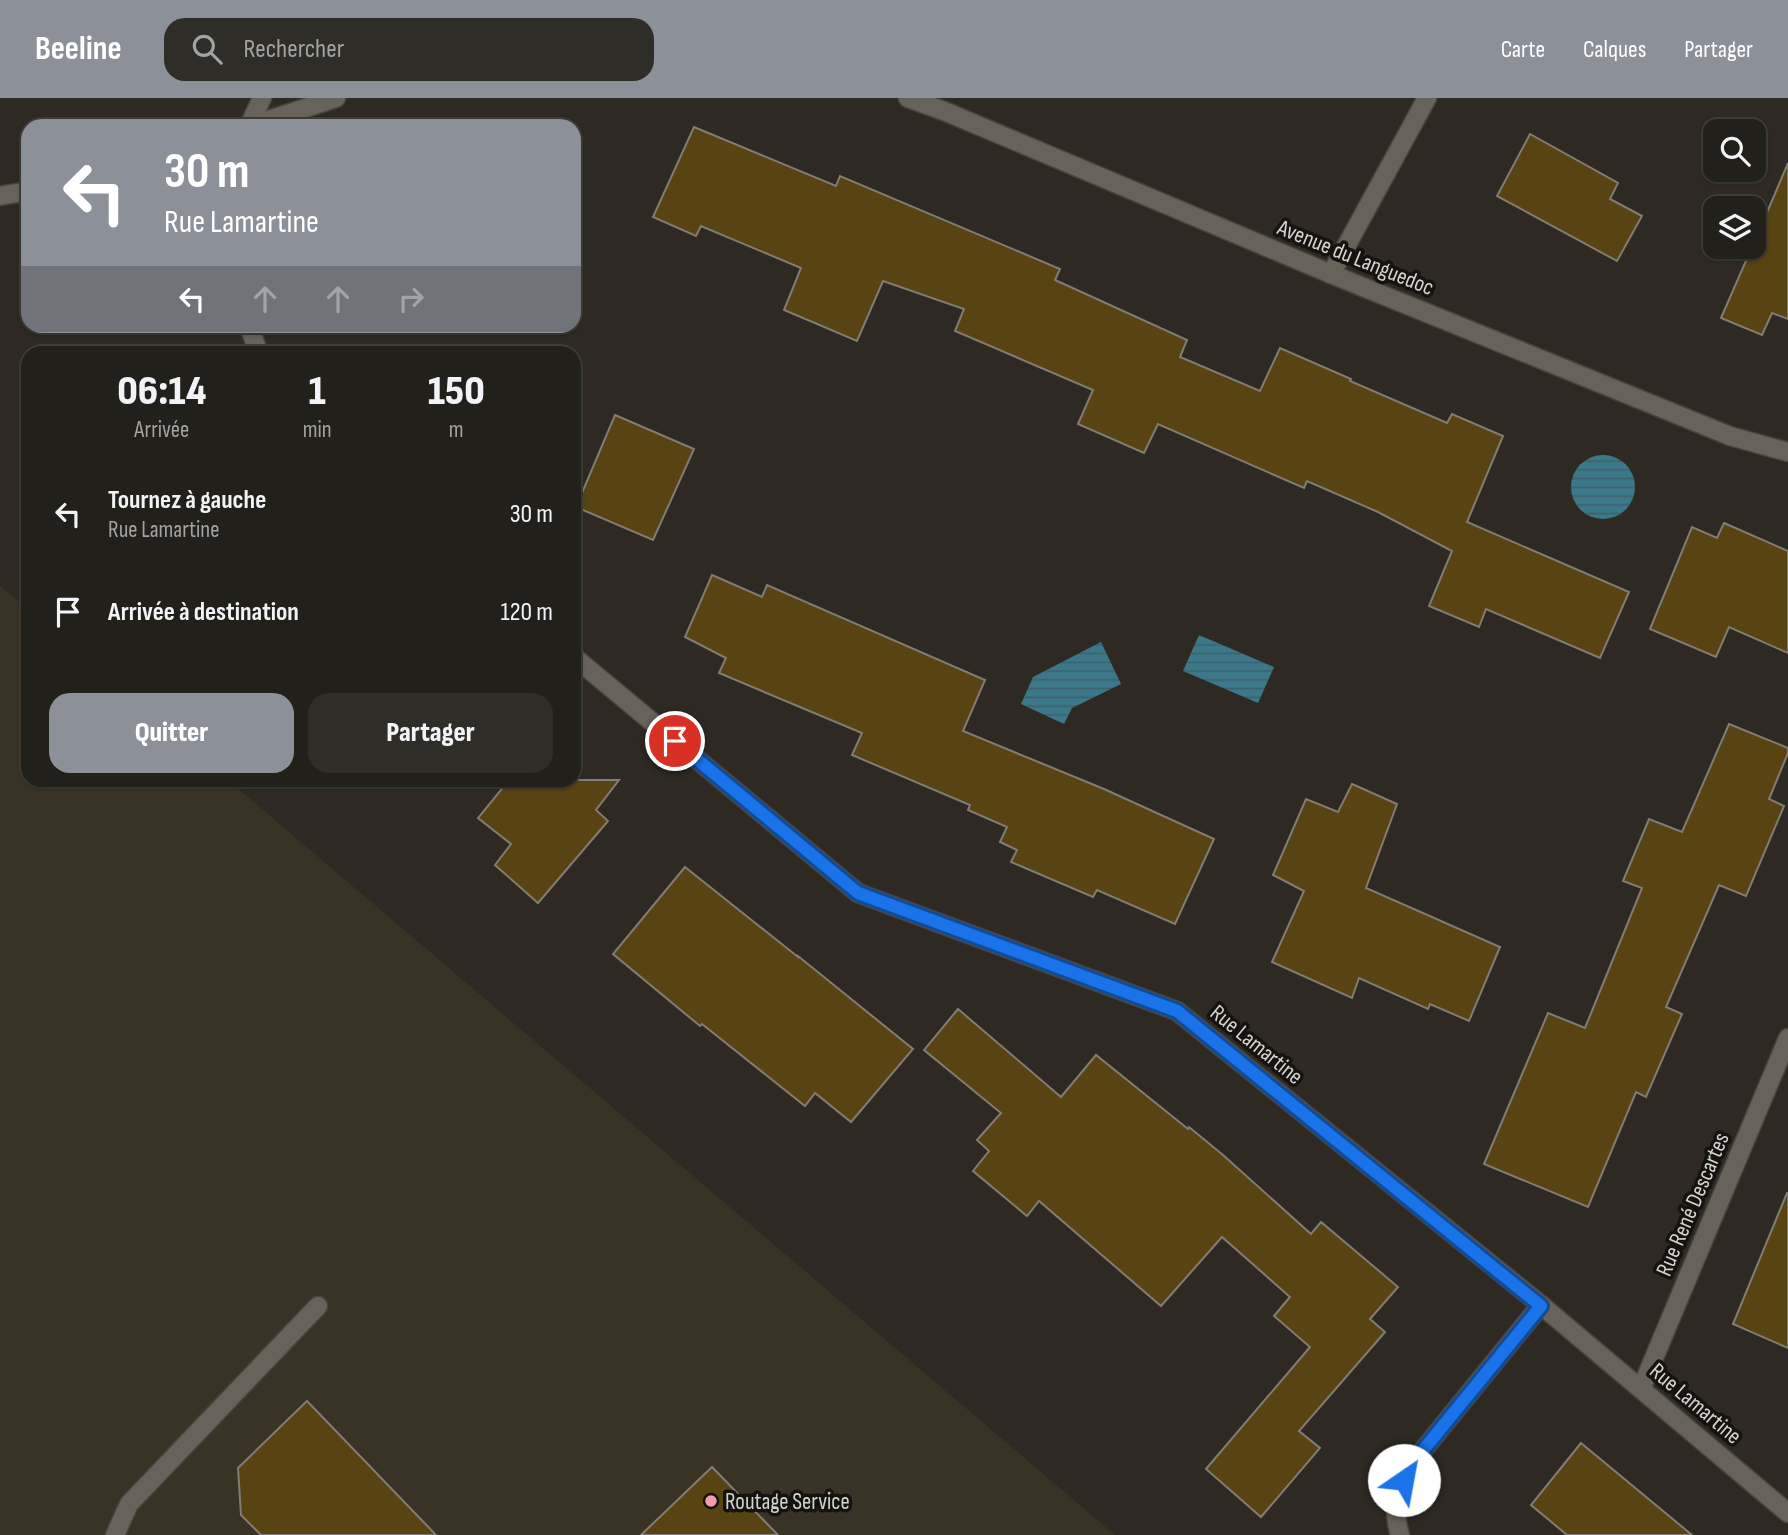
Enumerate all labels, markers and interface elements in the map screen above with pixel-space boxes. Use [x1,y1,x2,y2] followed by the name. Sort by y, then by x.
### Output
[164,18,654,81] search box
[35,29,122,69] text: Beeline
[188,30,226,68] icon: search
[244,34,344,65] text: Rechercher
[1501,35,1545,64] text: Carte
[1583,35,1646,64] text: Calques
[1684,35,1753,64] text: Partager
[1703,119,1766,259] map controls
[1703,119,1766,182] button: search
[164,143,249,202] text: 30 m
[49,147,140,238] icon: left
[1703,196,1766,259] button: layers
[164,203,319,242] text: Rue Lamartine
[1272,213,1438,302] street label: Avenue du Languedoc
[173,280,211,318] icon: left
[246,280,284,318] icon: ahead
[319,280,357,318] icon: ahead
[392,280,430,318] icon: right
[117,366,206,417] text: 06:14
[308,366,326,417] text: 1
[428,366,485,417] text: 150
[134,416,189,444] text: Arrivée
[303,416,332,444] text: min
[449,416,464,444] text: m
[108,485,266,516] text: Tournez à gauche
[49,495,87,533] icon: left
[510,499,553,530] text: 30 m
[108,516,219,544] text: Rue Lamartine
[49,593,87,631] icon: arrive
[108,597,299,628] text: Arrivée à destination
[500,597,553,628] text: 120 m
[49,693,294,773] button: Quitter
[308,693,553,773] button: Partager
[645,711,705,771] pin
[656,722,694,760] icon: arrive
[1204,999,1308,1091] street label: Rue Lamartine
[1650,1128,1736,1280] street label: Rue René Descartes
[1644,1357,1747,1450] street label: Rue Lamartine
[1367,1443,1441,1517] position arrow
[725,1488,850,1516] place label: Routage Service
[703,1493,719,1509] marker: Routage Service

